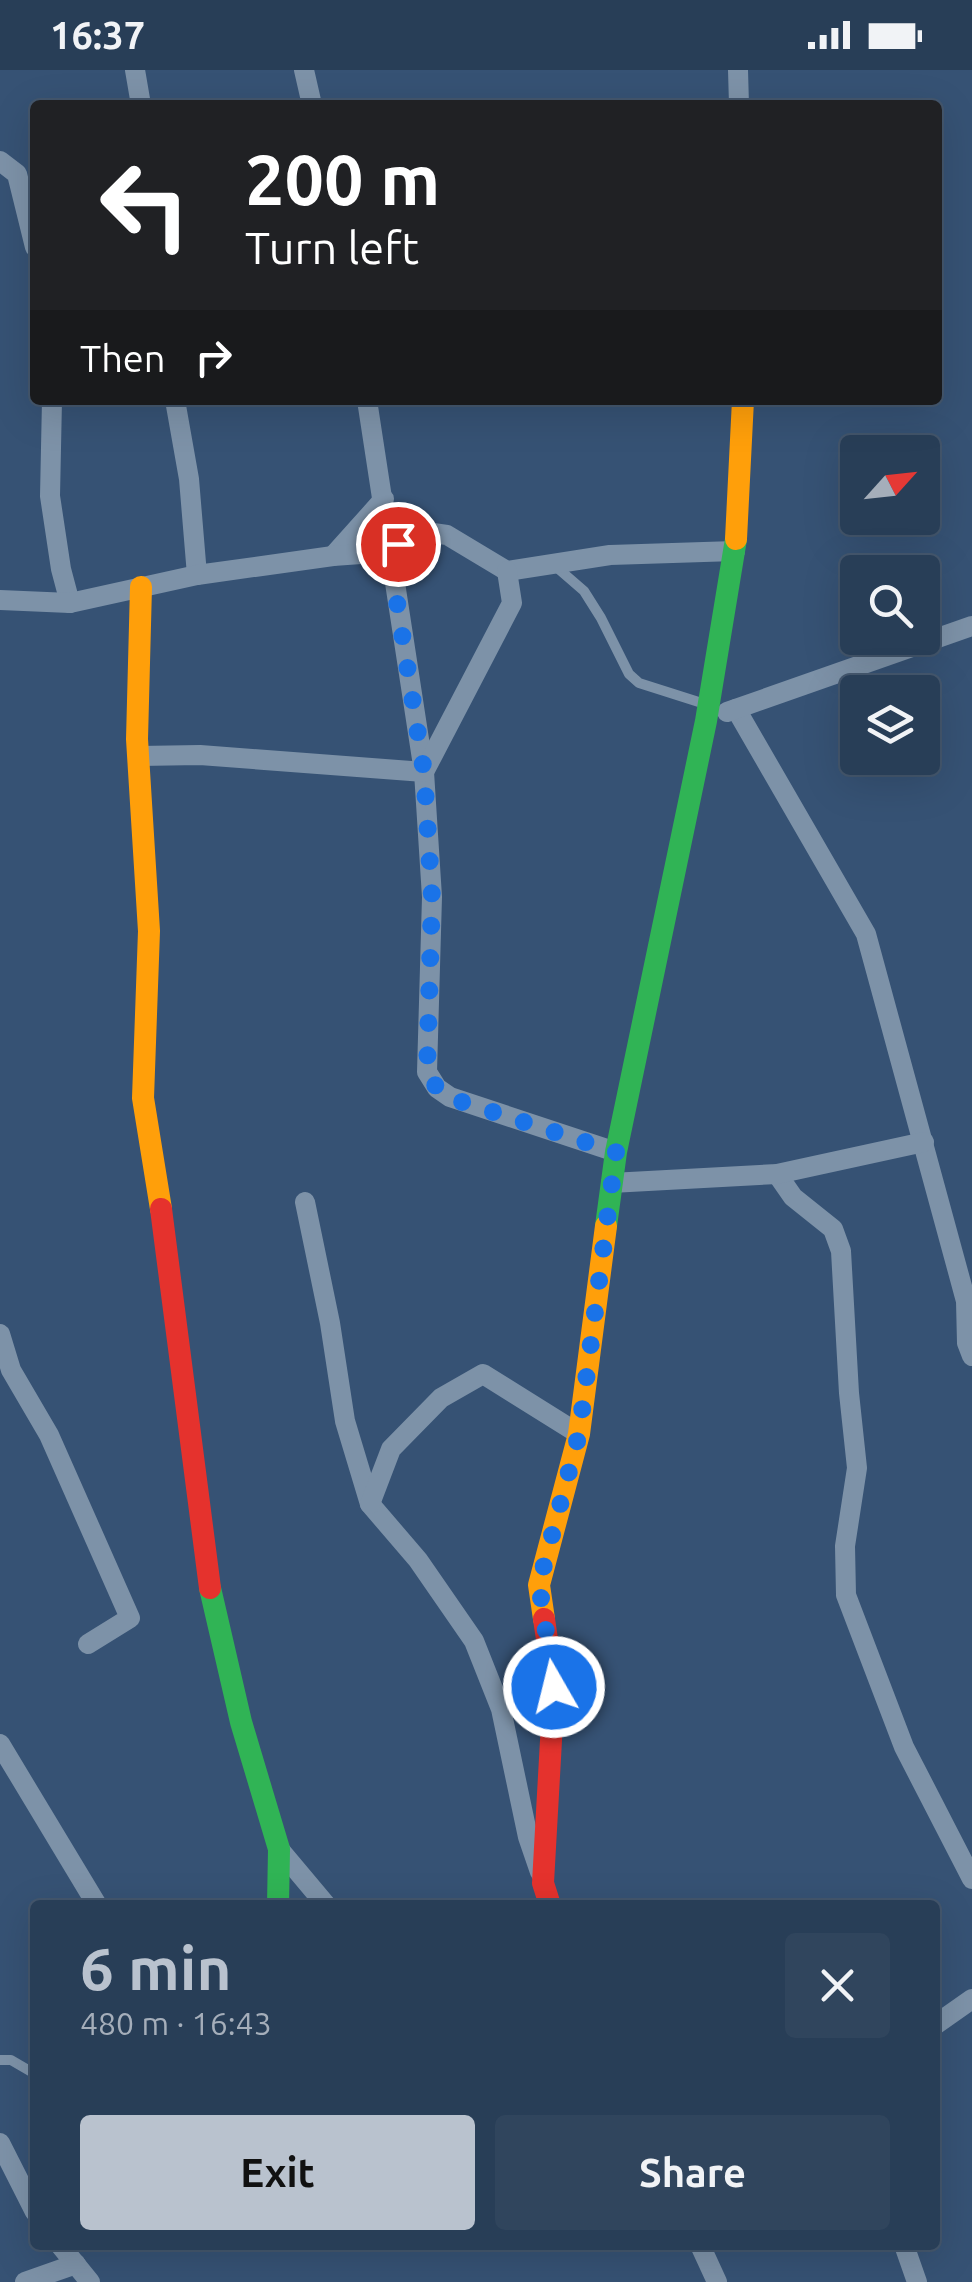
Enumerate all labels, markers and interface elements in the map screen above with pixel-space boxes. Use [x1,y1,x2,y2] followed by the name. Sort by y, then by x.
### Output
[50,14,145,56] text: 16:37
[80,140,210,270] icon: left
[245,140,440,218] text: 200 m
[245,222,419,273] text: Turn left
[186,330,241,385] icon: right
[80,337,166,379] text: Then
[840,435,940,535] north arrow
[840,435,940,775] map controls
[356,502,441,587] pin
[371,517,426,572] icon: arrive
[840,555,940,655] button: search
[840,675,940,775] button: layers
[502,1635,606,1739] position arrow
[785,1933,890,2038] button: close
[80,1934,232,2001] text: 6 min
[80,2005,272,2041] text: 480 m · 16:43
[80,2115,475,2230] button: Exit
[495,2115,890,2230] button: Share

